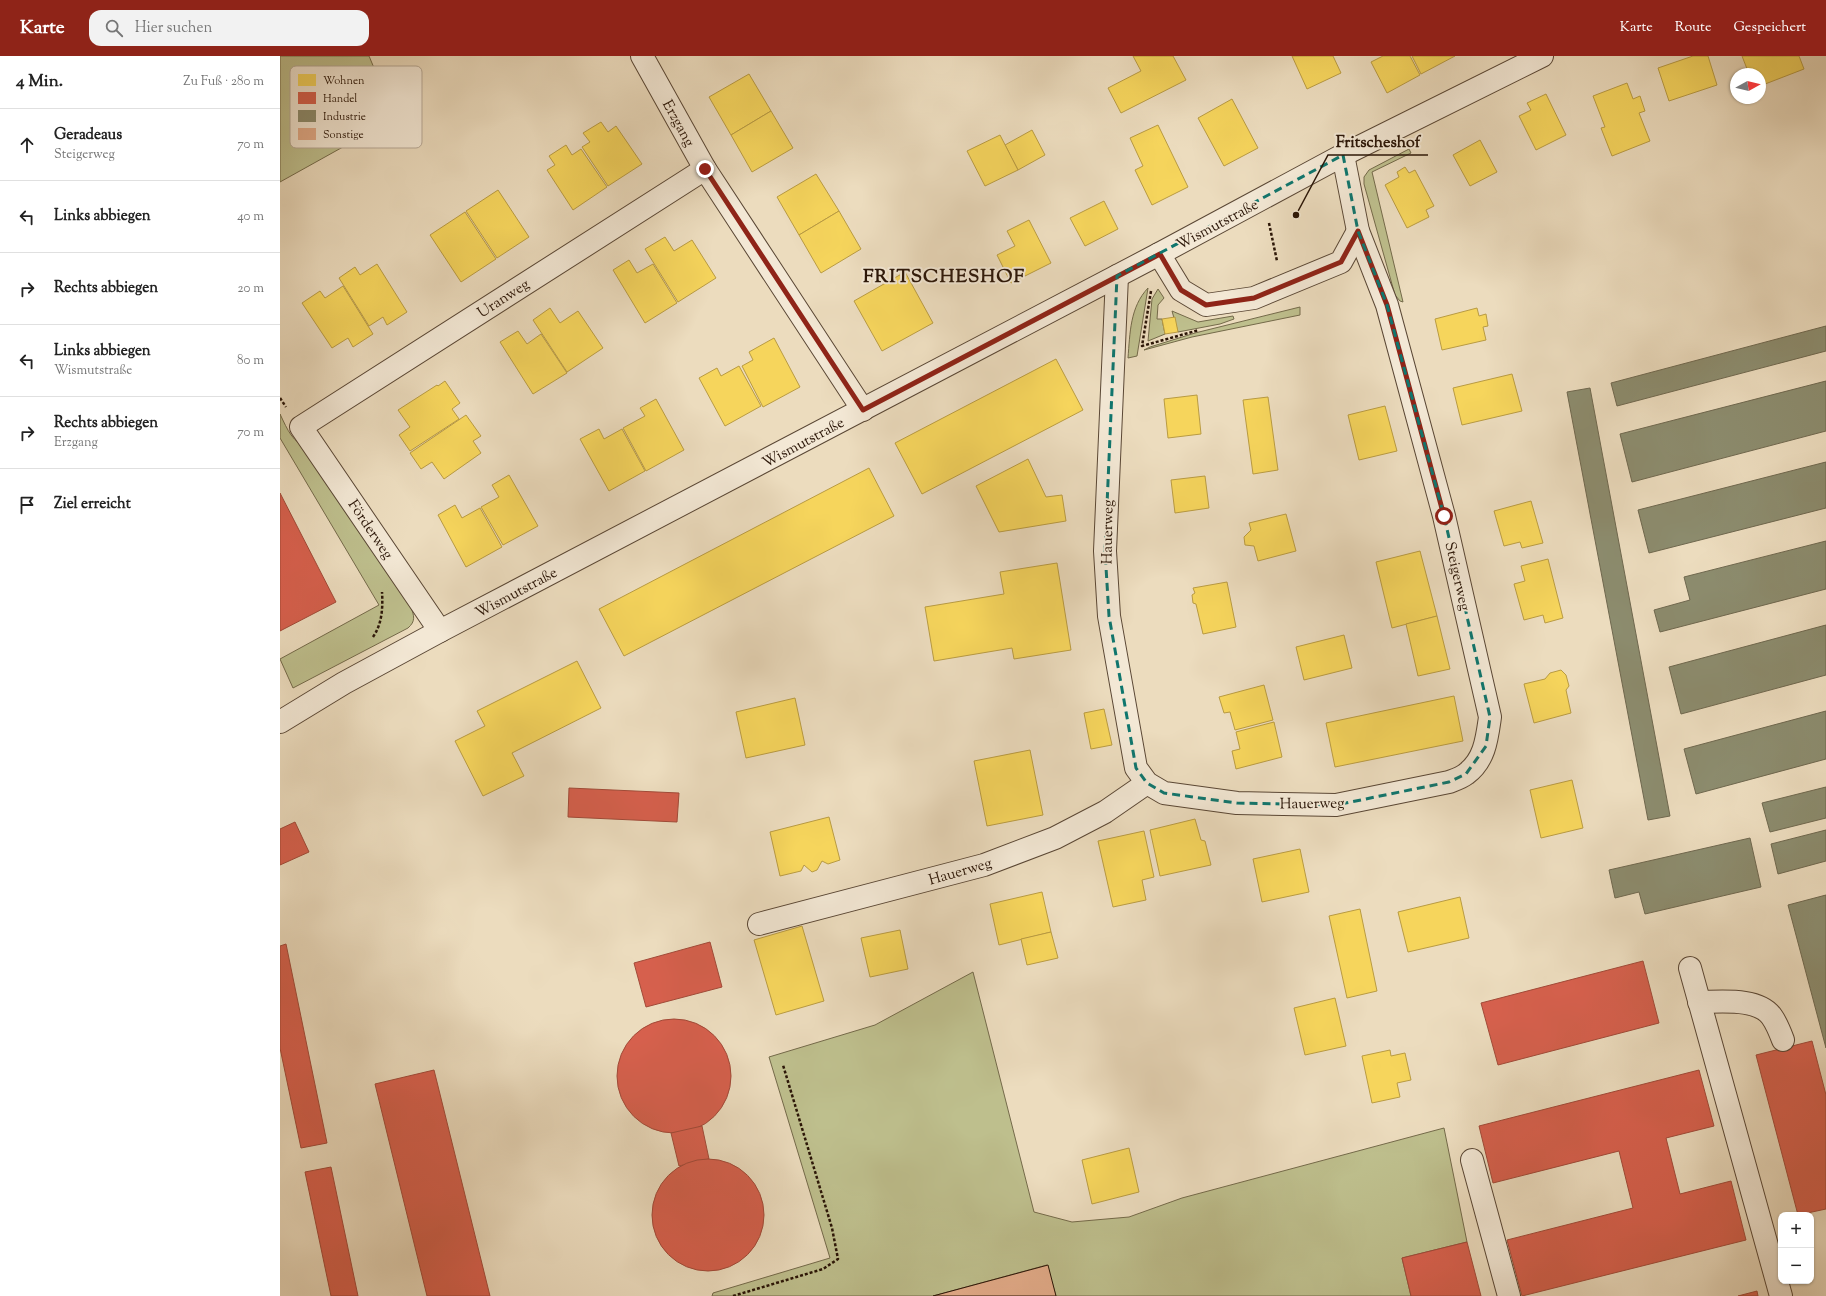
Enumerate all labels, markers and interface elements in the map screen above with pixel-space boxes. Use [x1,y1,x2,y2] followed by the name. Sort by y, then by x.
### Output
[89,10,369,46] search box
[20,15,65,42] text: Karte
[103,17,125,39] icon: search
[135,18,212,39] text: Hier suchen
[1620,18,1653,38] text: Karte
[1675,18,1711,38] text: Route
[1733,18,1806,38] text: Gespeichert
[290,66,422,148] legend
[1730,68,1766,104] north arrow
[16,70,63,94] text: 4 Min.
[183,73,264,91] text: Zu Fuß · 280 m
[323,73,365,89] text: Wohnen
[323,91,357,107] text: Handel
[656,96,699,151] street label: Erzgang
[323,109,366,125] text: Industrie
[54,125,122,146] text: Geradeaus
[323,127,364,143] text: Sonstige
[1328,127,1428,155] callout: Fritscheshof
[1336,132,1422,155] text: Fritscheshof
[16,134,38,156] icon: ahead
[237,136,264,154] text: 70 m
[54,146,115,164] text: Steigerweg
[696,160,714,178] route end
[1173,195,1263,256] street label: Wismutstraße
[16,206,38,228] icon: left
[54,206,151,227] text: Links abbiegen
[237,208,264,226] text: 40 m
[863,264,1025,291] district label: FRITSCHESHOF
[474,275,534,324] street label: Uranweg
[16,278,38,300] icon: right
[54,278,158,299] text: Rechts abbiegen
[238,280,264,298] text: 20 m
[54,341,151,362] text: Links abbiegen
[16,350,38,372] icon: left
[237,352,264,370] text: 80 m
[54,362,132,380] text: Wismutstraße
[54,413,158,434] text: Rechts abbiegen
[759,413,849,474] street label: Wismutstraße
[16,422,38,444] icon: right
[237,424,264,442] text: 70 m
[54,434,98,452] text: Erzgang
[16,494,38,516] icon: arrive
[54,494,131,515] text: Ziel erreicht
[342,496,397,564] street label: Förderweg
[1097,499,1120,565] street label: Hauerweg
[1435,507,1453,525] route start
[1438,540,1475,613] street label: Steigerweg
[472,563,562,624] street label: Wismutstraße
[1279,793,1345,816] street label: Hauerweg
[926,853,995,891] street label: Hauerweg
[1778,1212,1814,1284] map controls
[1778,1212,1814,1248] button: +
[1778,1248,1814,1284] button: −

